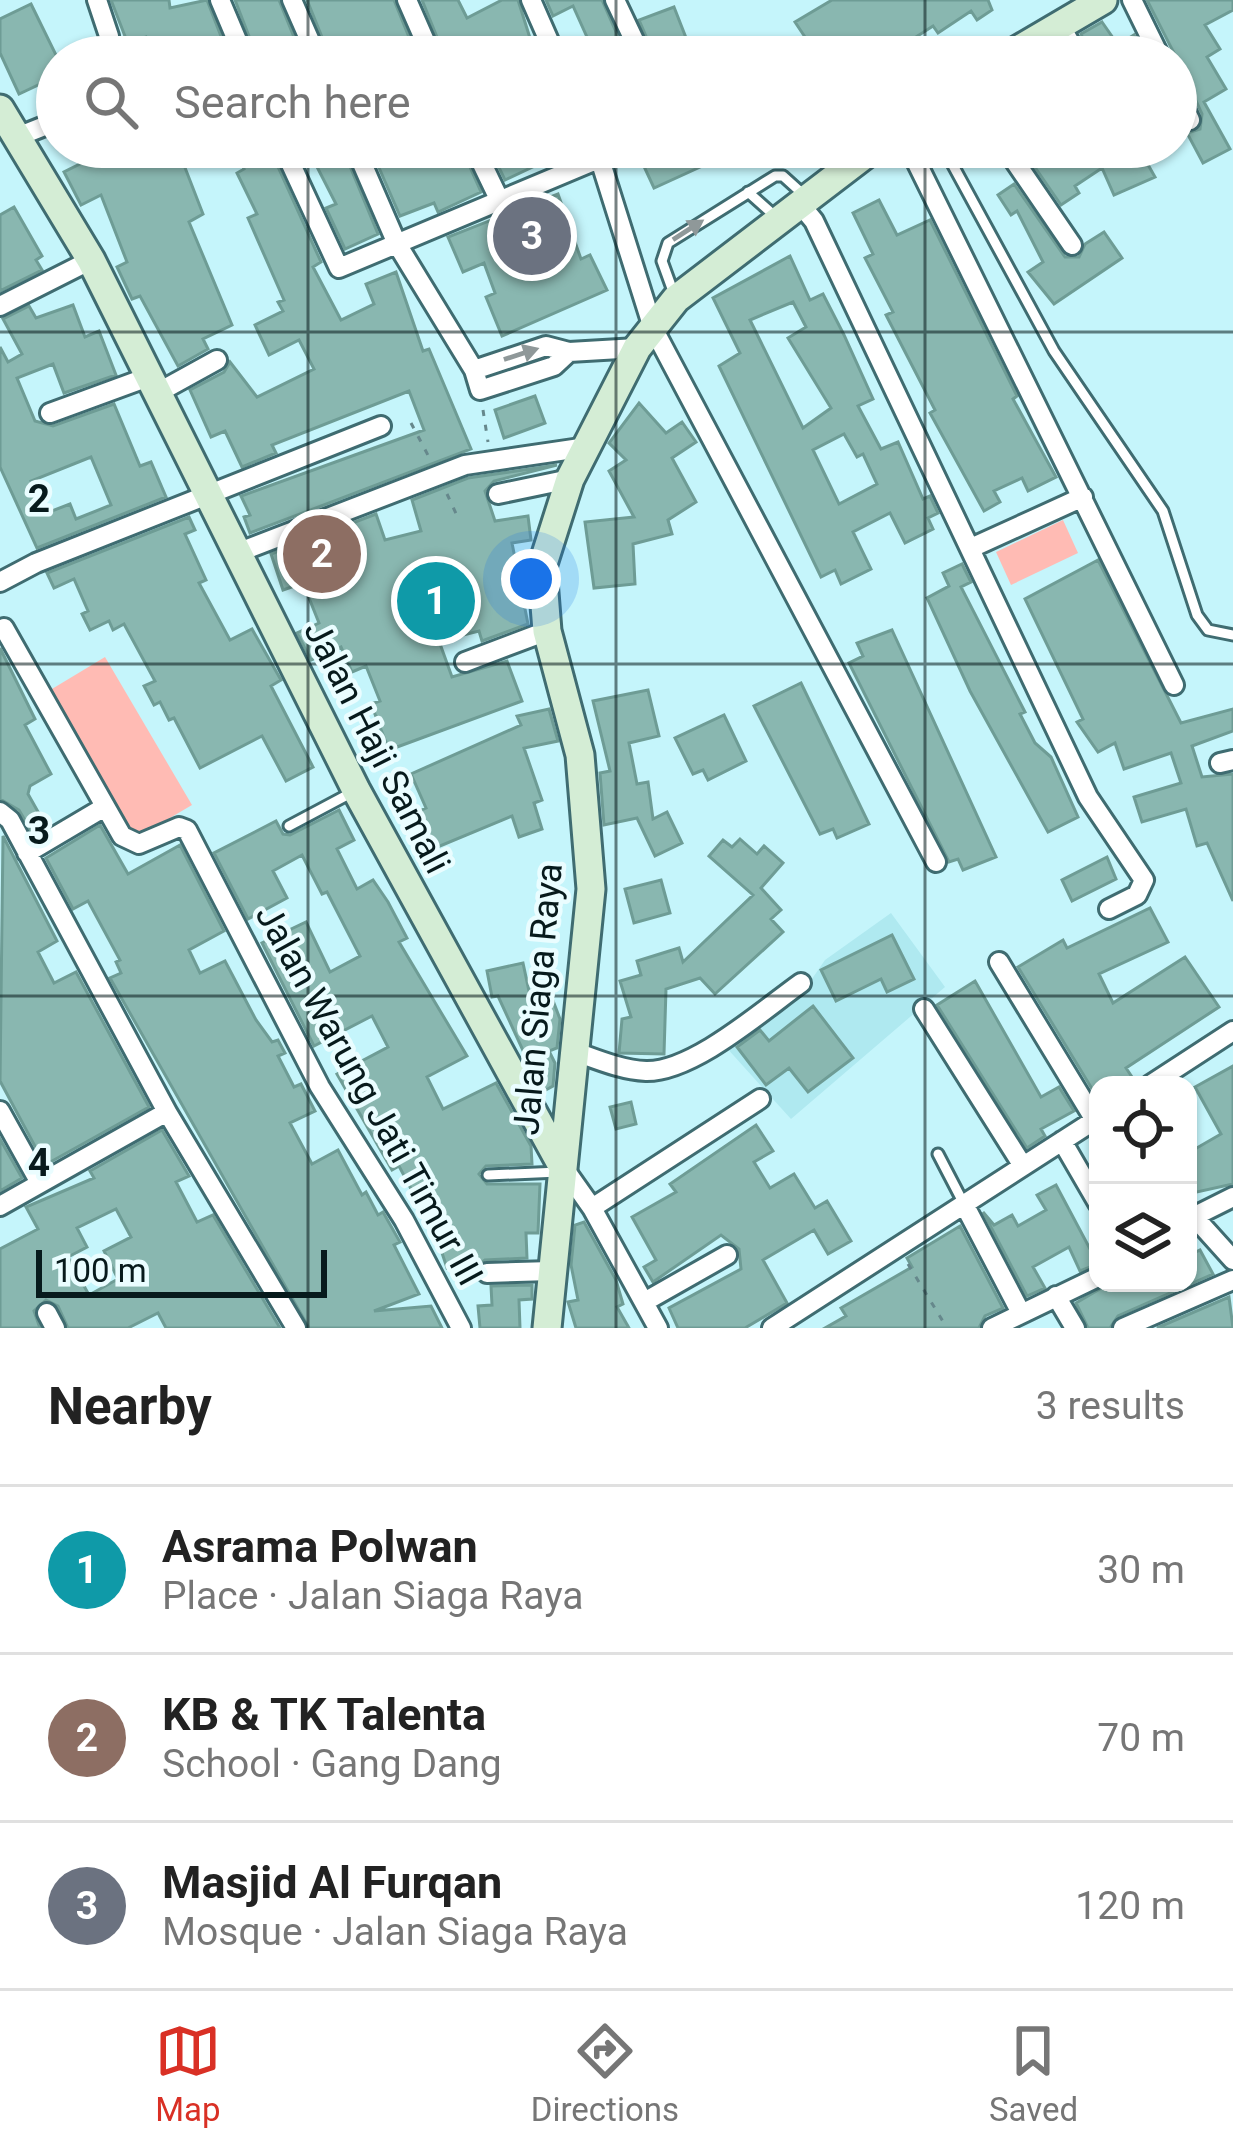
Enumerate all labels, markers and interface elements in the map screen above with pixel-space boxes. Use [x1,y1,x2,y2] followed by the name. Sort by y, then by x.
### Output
[36,36,1197,168] search box
[78,69,144,135] icon: search
[174,76,411,129] text: Search here
[493,191,571,281] pin: 3
[672,219,705,241] one-way arrow
[503,344,539,362] one-way arrow
[28,476,50,522] text: 2
[283,509,361,599] pin: 2
[501,549,561,609] your location
[397,556,475,646] pin: 1
[295,614,459,880] street label: Jalan Haji Samali
[28,808,50,854] text: 3
[505,861,571,1137] street label: Jalan Siaga Raya
[247,897,491,1293] street label: Jalan Warung Jati Timur III
[1089,1076,1197,1292] map controls
[1089,1076,1197,1184] button: locate
[28,1140,50,1186] text: 4
[1089,1184,1197,1292] button: layers
[36,1244,327,1297] scale bar
[54,1251,147,1290] text: 100 m
[48,1377,212,1436] text: Nearby
[1036,1383,1185,1429] text: 3 results
[162,1520,478,1573] text: Asrama Polwan
[76,1547,98,1593] text: 1
[1097,1547,1185,1593] text: 30 m
[162,1573,584,1619] text: Place · Jalan Siaga Raya
[162,1688,486,1741] text: KB & TK Talenta
[76,1715,98,1761] text: 2
[1097,1715,1185,1761] text: 70 m
[162,1741,502,1787] text: School · Gang Dang
[162,1856,502,1909] text: Masjid Al Furqan
[76,1883,98,1929] text: 3
[1075,1883,1185,1929] text: 120 m
[162,1909,628,1955] text: Mosque · Jalan Siaga Raya
[155,2018,221,2129] tab: Map
[531,2018,679,2129] tab: Directions
[989,2018,1078,2129] tab: Saved

